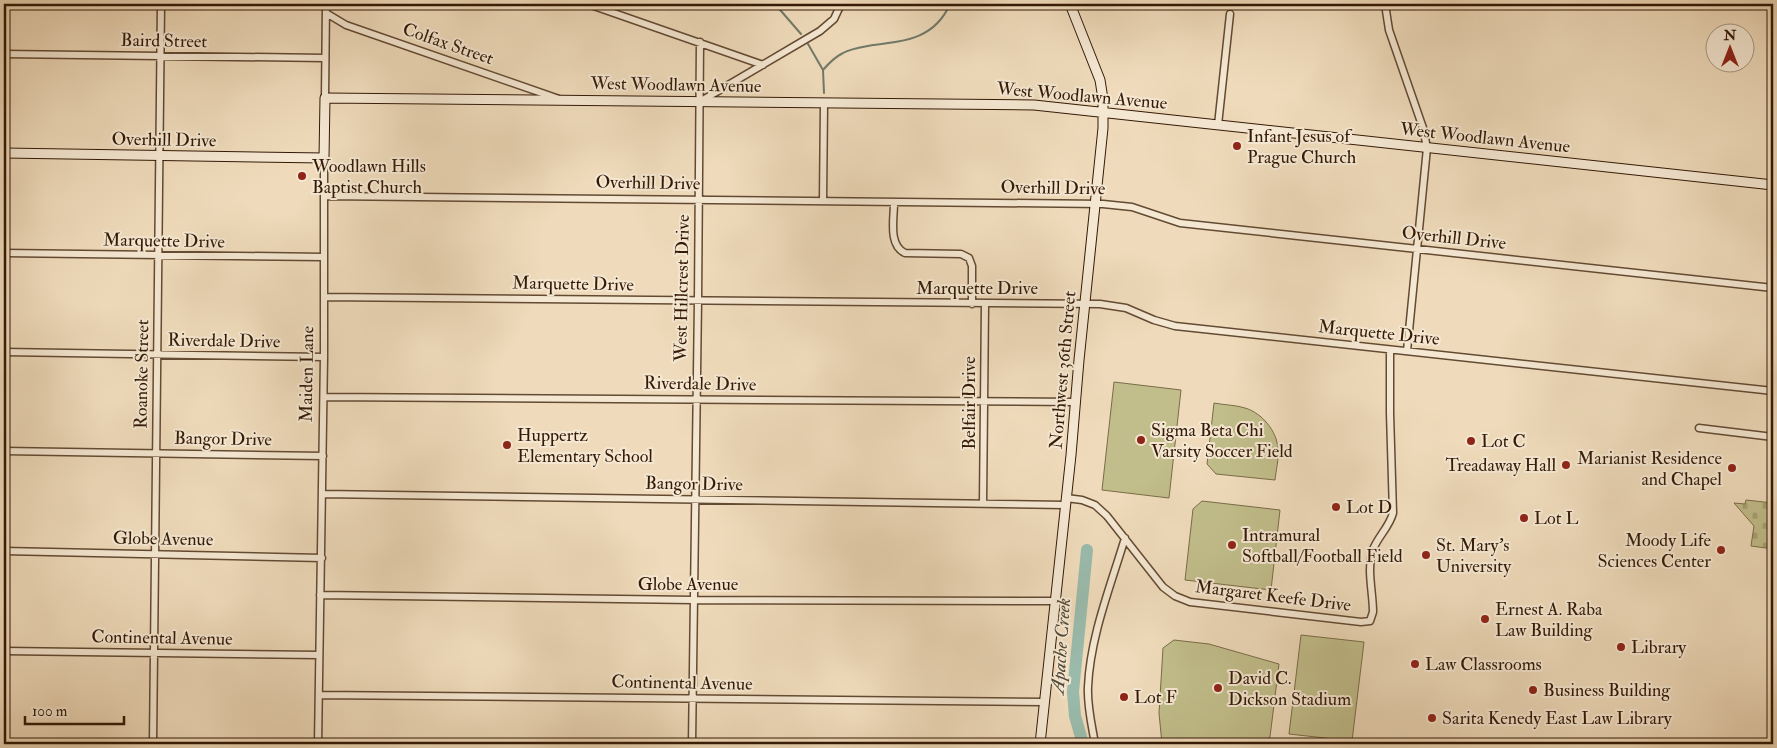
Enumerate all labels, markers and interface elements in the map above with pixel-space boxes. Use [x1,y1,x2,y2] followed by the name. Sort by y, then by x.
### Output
[399,18,497,70] street label: Colfax Street
[1704,22,1754,72] north arrow
[1723,27,1737,44] text: N
[120,29,208,53] street label: Baird Street
[589,72,762,98] street label: West Woodlawn Avenue
[995,77,1169,115] street label: West Woodlawn Avenue
[1398,118,1572,158] street label: West Woodlawn Avenue
[1247,125,1357,169] place label: Infant Jesus of Prague Church
[111,128,217,152] street label: Overhill Drive
[1231,140,1243,152] marker: Infant Jesus of Prague Church
[311,155,426,199] place label: Woodlawn Hills Baptist Church
[296,170,308,182] marker: Woodlawn Hills Baptist Church
[595,171,701,195] street label: Overhill Drive
[1000,176,1106,200] street label: Overhill Drive
[669,214,695,363] street label: West Hillcrest Drive
[1401,221,1508,255] street label: Overhill Drive
[103,228,226,254] street label: Marquette Drive
[512,271,635,297] street label: Marquette Drive
[916,277,1038,300] street label: Marquette Drive
[1045,290,1081,450] street label: Northwest 36th Street
[1317,315,1441,351] street label: Marquette Drive
[130,319,154,429] street label: Roanoke Street
[295,325,319,422] street label: Maiden Lane
[167,329,281,353] street label: Riverdale Drive
[958,356,981,450] street label: Belfair Drive
[643,372,757,396] street label: Riverdale Drive
[1151,419,1293,463] place label: Sigma Beta Chi Varsity Soccer Field
[517,424,653,468] place label: Huppertz Elementary School
[174,427,273,451] street label: Bangor Drive
[1481,430,1526,453] place label: Lot C
[1135,434,1147,446] marker: Sigma Beta Chi Varsity Soccer Field
[1465,435,1477,447] marker: Lot C
[501,439,513,451] marker: Huppertz Elementary School
[1577,447,1722,491] place label: Marianist Residence and Chapel
[1446,454,1556,477] place label: Treadaway Hall
[1560,459,1572,471] marker: Treadaway Hall
[1726,462,1738,474] marker: Marianist Residence and Chapel
[645,472,744,496] street label: Bangor Drive
[1346,496,1392,519] place label: Lot D
[1330,501,1342,513] marker: Lot D
[1534,507,1578,530] place label: Lot L
[1518,512,1530,524] marker: Lot L
[1242,524,1403,568] place label: Intramural Softball/Football Field
[113,527,214,551] street label: Globe Avenue
[1598,529,1711,573] place label: Moody Life Sciences Center
[1436,534,1512,578] place label: St. Mary's University
[1226,539,1238,551] marker: Intramural Softball/Football Field
[1715,544,1727,556] marker: Moody Life Sciences Center
[1420,549,1432,561] marker: St. Mary's University
[638,573,739,596] street label: Globe Avenue
[1194,575,1353,617] street label: Margaret Keefe Drive
[1046,597,1076,697] water label: Apache Creek
[1495,598,1603,642] place label: Ernest A. Raba Law Building
[1479,613,1491,625] marker: Ernest A. Raba Law Building
[91,625,233,651] street label: Continental Avenue
[1631,636,1687,659] place label: Library
[1615,641,1627,653] marker: Library
[1425,653,1542,676] place label: Law Classrooms
[1409,658,1421,670] marker: Law Classrooms
[1228,667,1351,711] place label: David C. Dickson Stadium
[611,670,753,696] street label: Continental Avenue
[1543,679,1671,702] place label: Business Building
[1212,682,1224,694] marker: David C. Dickson Stadium
[1527,684,1539,696] marker: Business Building
[1134,686,1177,709] place label: Lot F
[1118,691,1130,703] marker: Lot F
[25,693,124,725] scale bar
[32,702,68,721] text: 100 m
[1442,707,1673,730] place label: Sarita Kenedy East Law Library
[1426,712,1438,724] marker: Sarita Kenedy East Law Library

